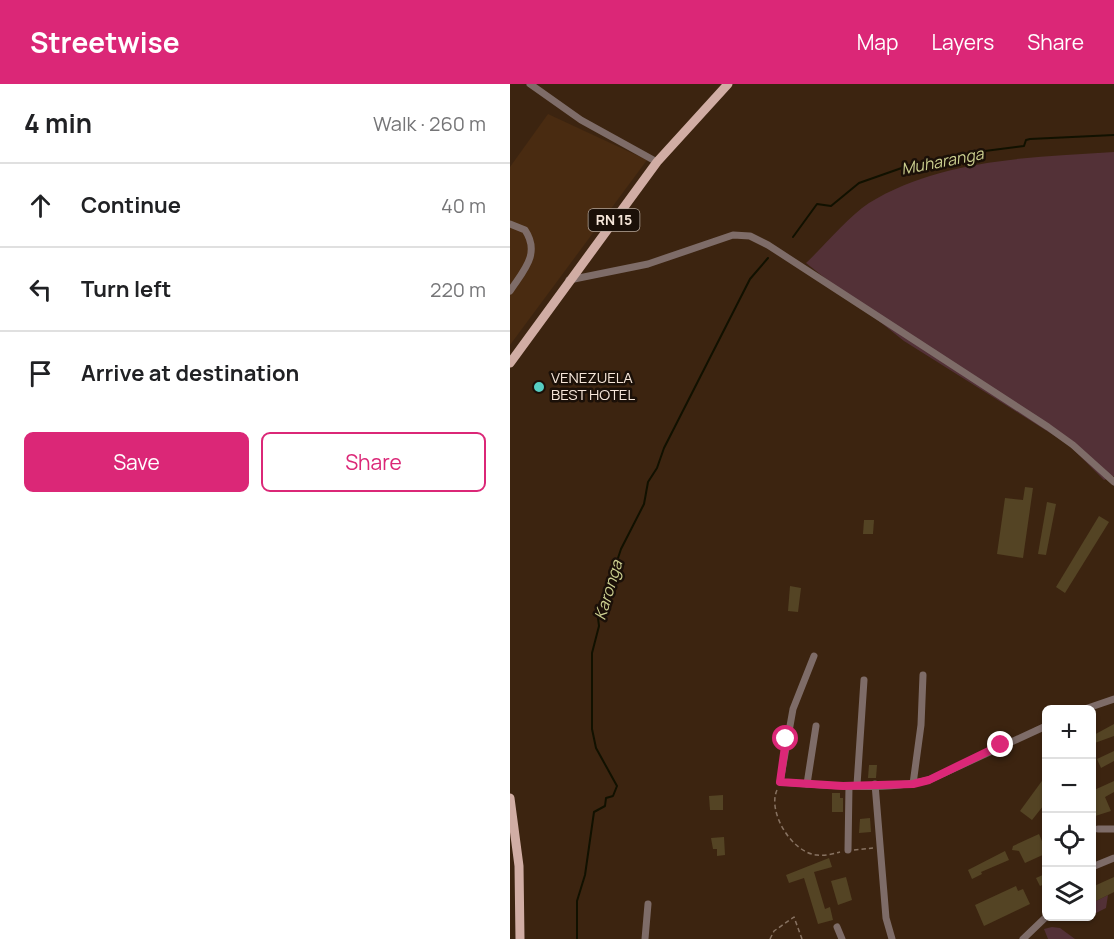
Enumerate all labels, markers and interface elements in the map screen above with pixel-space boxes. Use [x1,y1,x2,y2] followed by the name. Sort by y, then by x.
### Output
[30,23,180,61] text: Streetwise
[857,28,898,56] text: Map
[931,28,994,56] text: Layers
[1027,28,1084,56] text: Share
[24,105,92,141] text: 4 min
[373,110,486,137] text: Walk · 260 m
[899,142,986,180] water label: Muharanga
[24,189,57,222] icon: ahead
[81,190,181,220] text: Continue
[441,192,486,219] text: 40 m
[588,209,640,231] road number: RN 15
[24,273,57,306] icon: left
[81,274,171,304] text: Turn left
[430,276,486,303] text: 220 m
[24,357,57,390] icon: arrive
[81,358,299,388] text: Arrive at destination
[551,367,635,405] place label: VENEZUELA BEST HOTEL
[532,380,546,394] marker: VENEZUELA BEST HOTEL
[24,432,249,492] button: Save
[261,432,486,492] button: Share
[589,556,628,623] water label: Karonga
[1042,705,1096,921] map controls
[1042,705,1096,759] button: +
[772,725,798,751] route start
[987,731,1013,757] route end
[1042,759,1096,813] button: −
[1042,813,1096,867] button: locate
[1042,867,1096,921] button: layers

